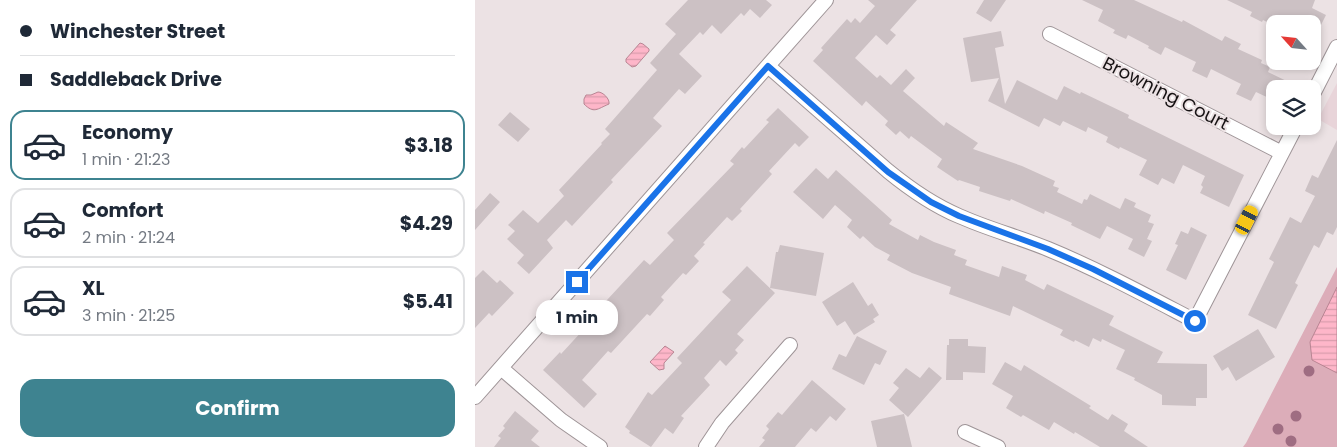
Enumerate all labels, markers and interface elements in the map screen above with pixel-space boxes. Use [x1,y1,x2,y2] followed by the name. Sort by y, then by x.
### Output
[1266,15,1321,70] north arrow
[1266,15,1321,135] map controls
[50,18,225,45] text: Winchester Street
[1099,50,1233,136] street label: Browning Court
[50,66,222,93] text: Saddleback Drive
[1266,80,1321,135] button: layers
[82,119,173,146] text: Economy
[22,123,67,168] icon: car
[404,132,453,159] text: $3.18
[82,148,170,171] text: 1 min · 21:23
[82,197,164,224] text: Comfort
[22,201,67,246] icon: car
[1233,203,1260,237] car
[400,210,453,237] text: $4.29
[82,226,175,249] text: 2 min · 21:24
[566,271,588,293] route end
[82,275,105,302] text: XL
[22,279,67,324] icon: car
[403,288,453,315] text: $5.41
[536,300,618,334] callout: 1 min
[82,304,175,327] text: 3 min · 21:25
[556,306,598,329] text: 1 min
[1184,310,1206,332] route start
[20,379,455,437] button: Confirm

